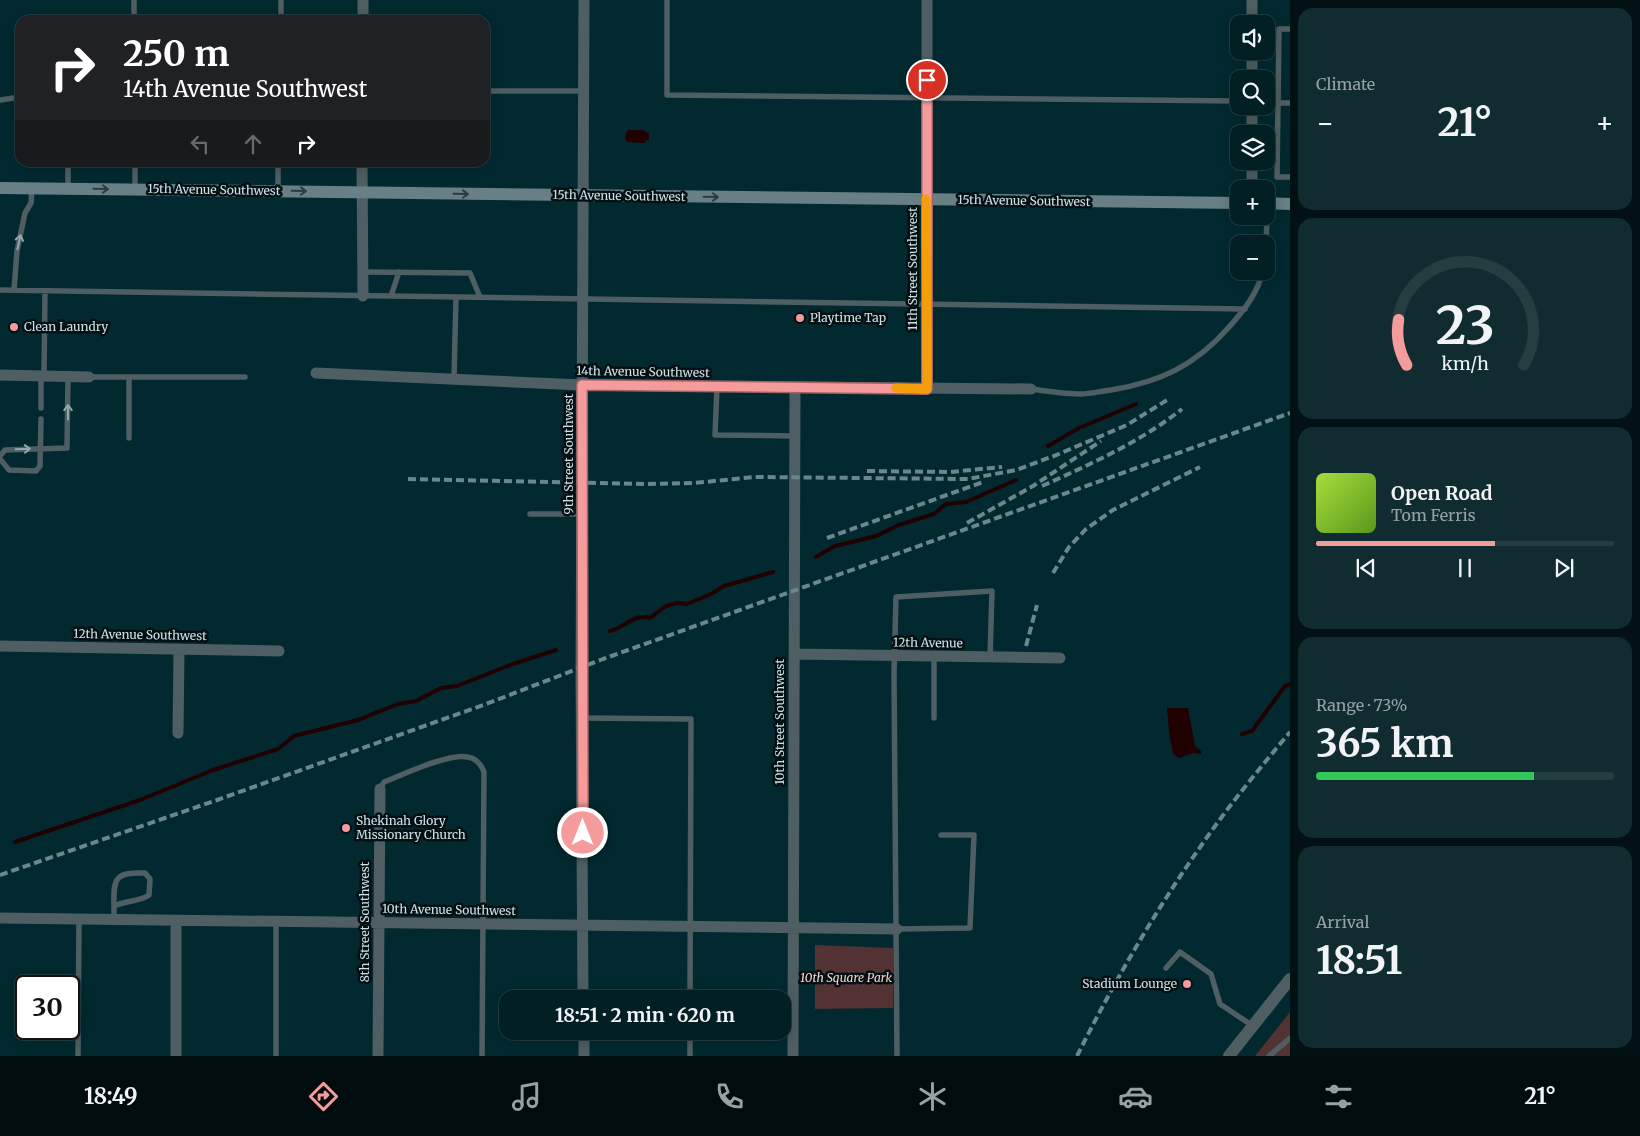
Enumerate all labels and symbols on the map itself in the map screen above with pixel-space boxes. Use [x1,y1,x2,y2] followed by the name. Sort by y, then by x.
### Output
[906,59,948,101] pin
[147,181,281,198] street label: 15th Avenue Southwest
[92,184,109,194] one-way arrow
[290,186,306,196] one-way arrow
[552,187,686,204] street label: 15th Avenue Southwest
[453,189,469,198] one-way arrow
[702,192,719,202] one-way arrow
[957,192,1091,209] street label: 15th Avenue Southwest
[905,207,920,331] street label: 11th Street Southwest
[15,234,24,250] one-way arrow
[810,310,886,325] place label: Playtime Tap
[794,312,806,324] marker: Playtime Tap
[24,319,108,334] place label: Clean Laundry
[8,321,20,333] marker: Clean Laundry
[576,363,710,380] street label: 14th Avenue Southwest
[561,393,576,514] street label: 9th Street Southwest
[63,405,73,421] one-way arrow
[14,445,30,454] one-way arrow
[73,626,207,643] street label: 12th Avenue Southwest
[893,634,963,651] street label: 12th Avenue
[772,659,787,785] street label: 10th Street Southwest
[556,806,608,858] position arrow
[356,813,466,842] place label: Shekinah Glory Missionary Church
[340,822,352,834] marker: Shekinah Glory Missionary Church
[357,861,372,982] street label: 8th Street Southwest
[382,901,516,918] street label: 10th Avenue Southwest
[800,970,892,985] park label: 10th Square Park
[15,975,80,1040] speed limit sign: 30
[1082,976,1177,991] place label: Stadium Lounge
[1181,978,1193,990] marker: Stadium Lounge

